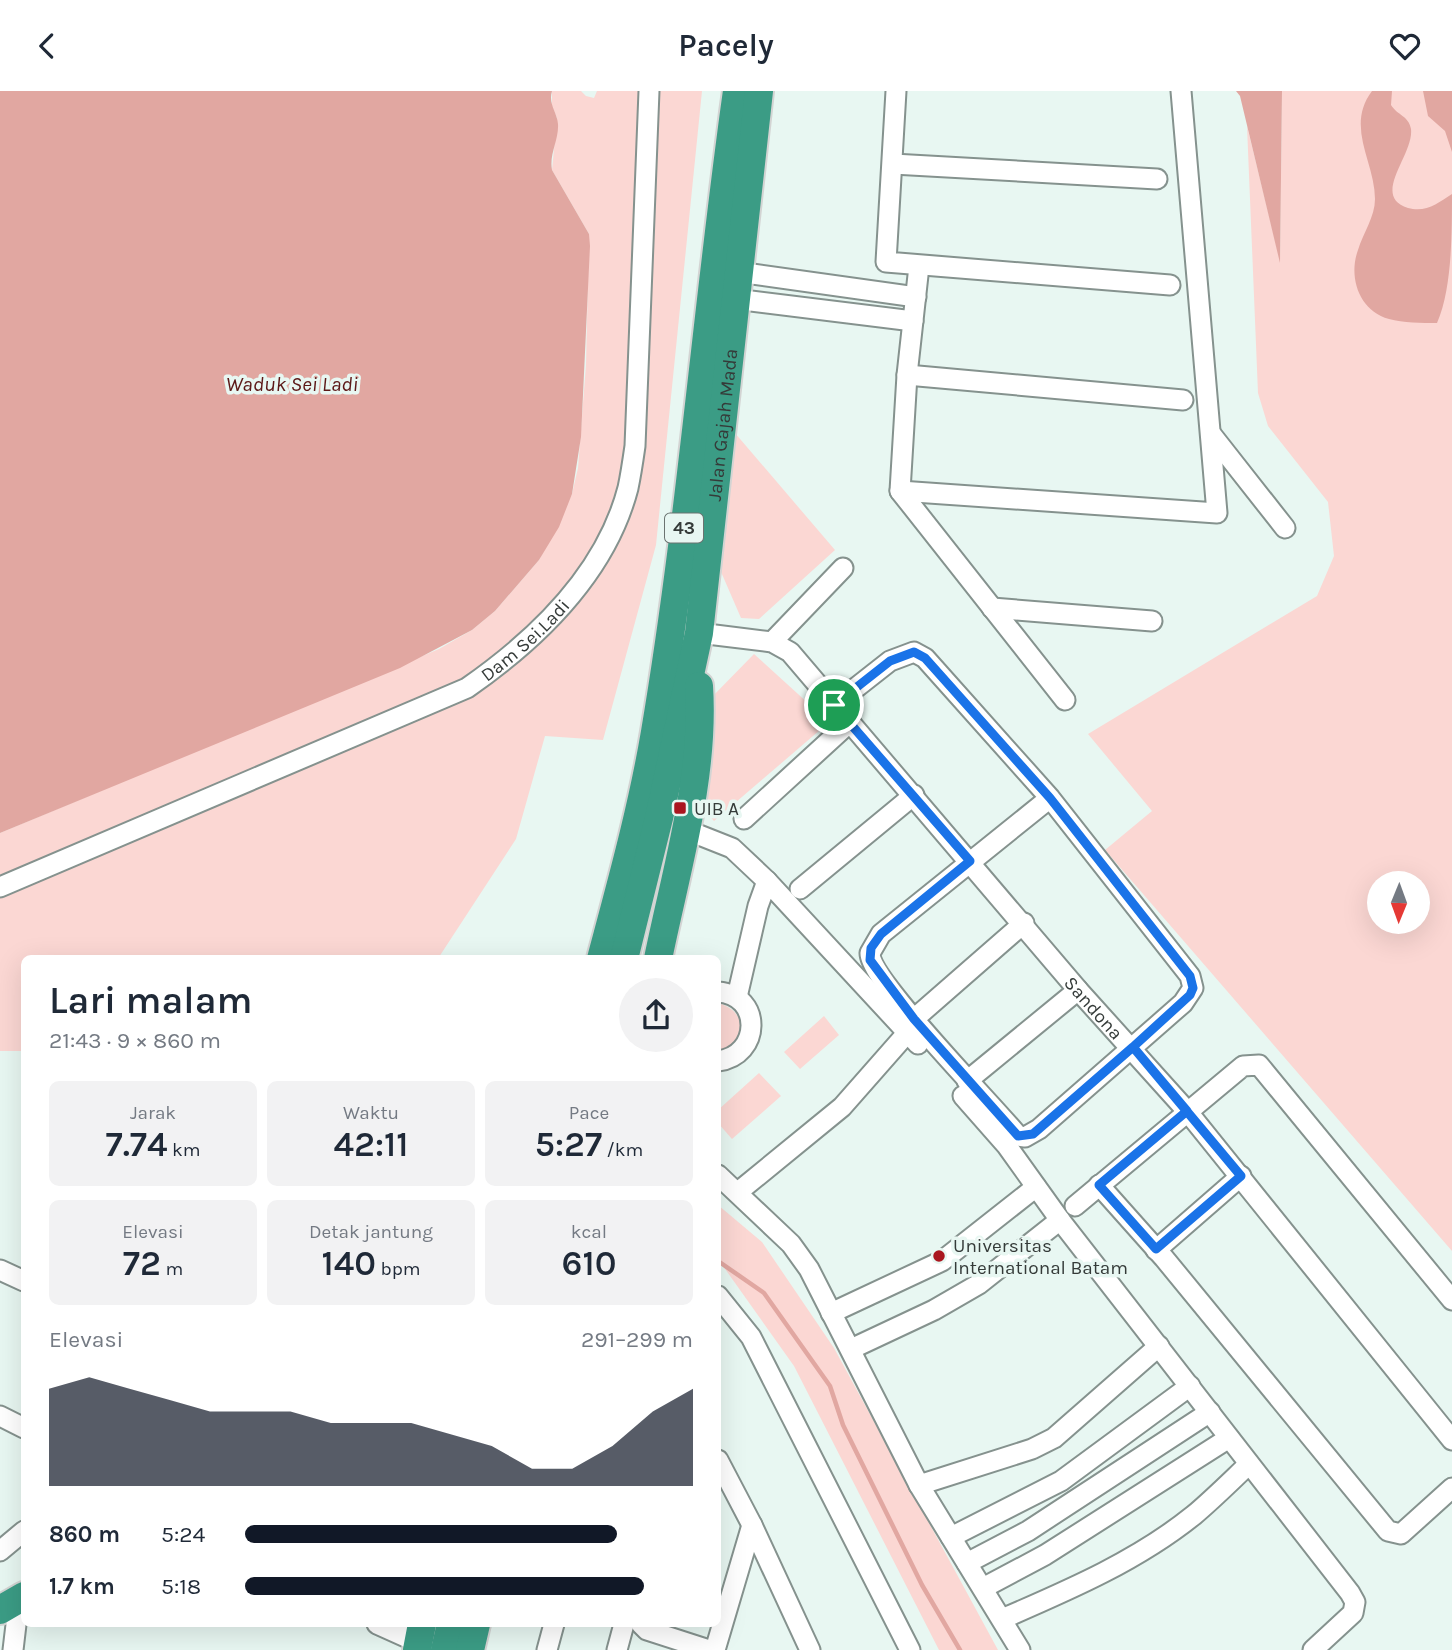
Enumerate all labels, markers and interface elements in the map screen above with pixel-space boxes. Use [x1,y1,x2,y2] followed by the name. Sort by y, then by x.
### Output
[28,27,66,65] icon: back
[678,27,774,64] text: Pacely
[1386,27,1424,65] icon: heart
[704,348,742,502] street label: Jalan Gajah Mada
[226,372,358,396] water label: Waduk Sei Ladi
[665,513,703,543] road number: 43
[477,595,574,686] street label: Dam Sei.Ladi
[804,675,864,735] pin
[815,686,853,724] icon: arrive
[694,798,739,820] place label: UIB A
[672,800,688,816] marker: UIB A
[1367,871,1430,935] north arrow
[1367,871,1430,934] map controls
[1059,972,1127,1044] street label: Sandona
[49,978,252,1023] text: Lari malam
[619,978,693,1052] button: share
[49,1027,221,1054] text: 21:43 · 9 × 860 m
[130,1102,176,1124] text: Jarak
[343,1102,399,1124] text: Waktu
[569,1102,609,1124] text: Pace
[106,1124,167,1165] text: 7.74
[334,1124,408,1165] text: 42:11
[535,1124,602,1165] text: 5:27
[167,1139,200,1161] text: km
[602,1139,643,1161] text: /km
[122,1221,184,1243] text: Elevasi
[309,1221,433,1243] text: Detak jantung
[571,1221,607,1243] text: kcal
[953,1235,1128,1279] place label: Universitas International Batam
[123,1243,161,1284] text: 72
[321,1243,376,1284] text: 140
[562,1243,616,1284] text: 610
[931,1248,947,1264] marker: Universitas International Batam
[161,1258,183,1280] text: m
[376,1258,421,1280] text: bpm
[49,1326,123,1353] text: Elevasi
[581,1326,693,1353] text: 291–299 m
[49,1521,120,1548] text: 860 m
[161,1521,205,1548] text: 5:24
[49,1573,115,1600] text: 1.7 km
[161,1573,201,1600] text: 5:18

